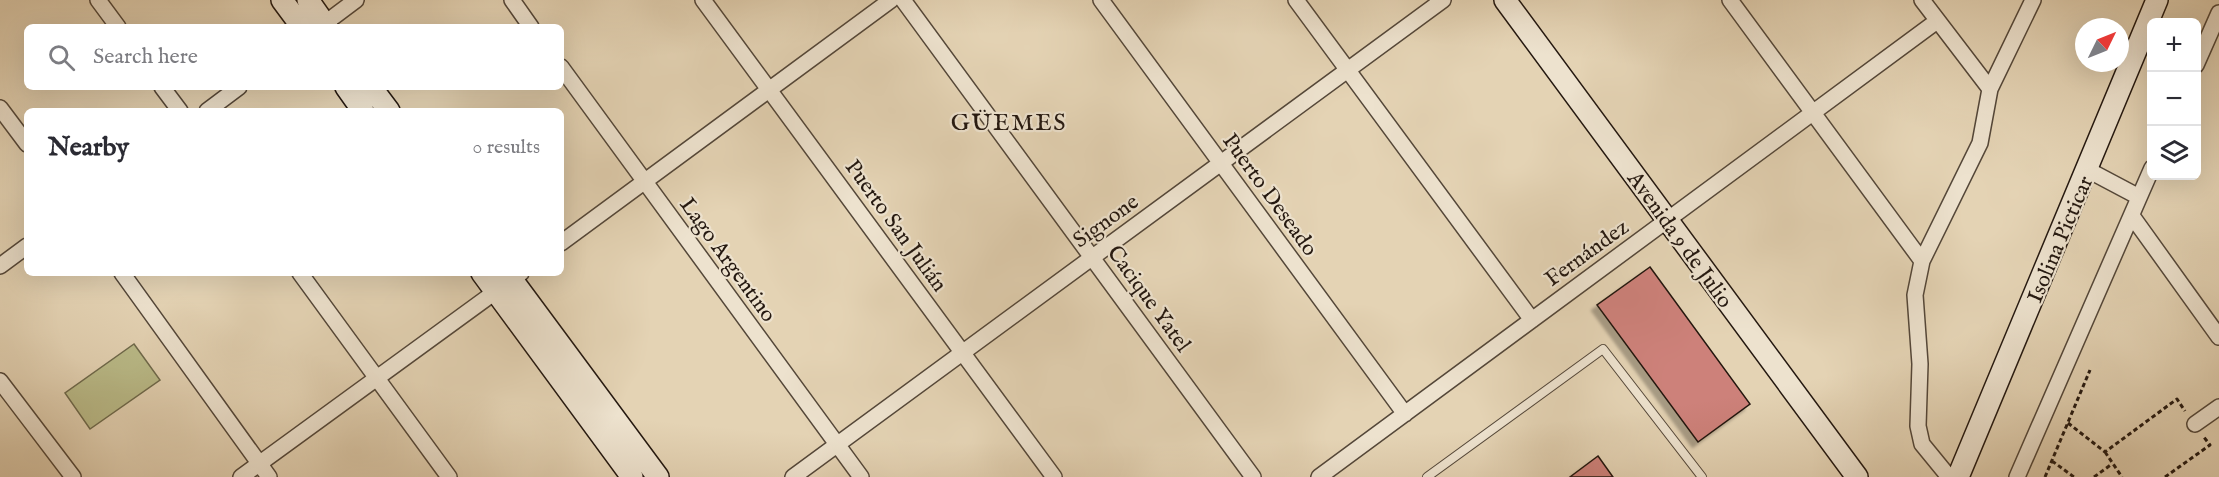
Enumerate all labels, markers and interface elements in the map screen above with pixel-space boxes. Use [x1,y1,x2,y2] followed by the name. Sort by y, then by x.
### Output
[2075,18,2129,72] north arrow
[2147,18,2201,180] map controls
[2147,18,2201,72] button: +
[24,24,564,90] search box
[45,41,78,74] icon: search
[93,43,198,71] text: Search here
[2147,72,2201,126] button: −
[951,108,1067,139] district label: GÜEMES
[2147,126,2201,180] button: layers
[1215,128,1323,262] street label: Puerto Deseado
[48,131,129,164] text: Nearby
[473,135,540,160] text: 0 results
[838,155,953,298] street label: Puerto San Julián
[1620,166,1738,314] street label: Avenida 9 de Julio
[2022,172,2100,308] street label: Isolina Picticar
[1068,188,1145,255] street label: Signone
[673,192,782,328] street label: Lago Argentino
[1540,214,1635,293] street label: Fernández
[1100,240,1197,358] street label: Cacique Yatel

